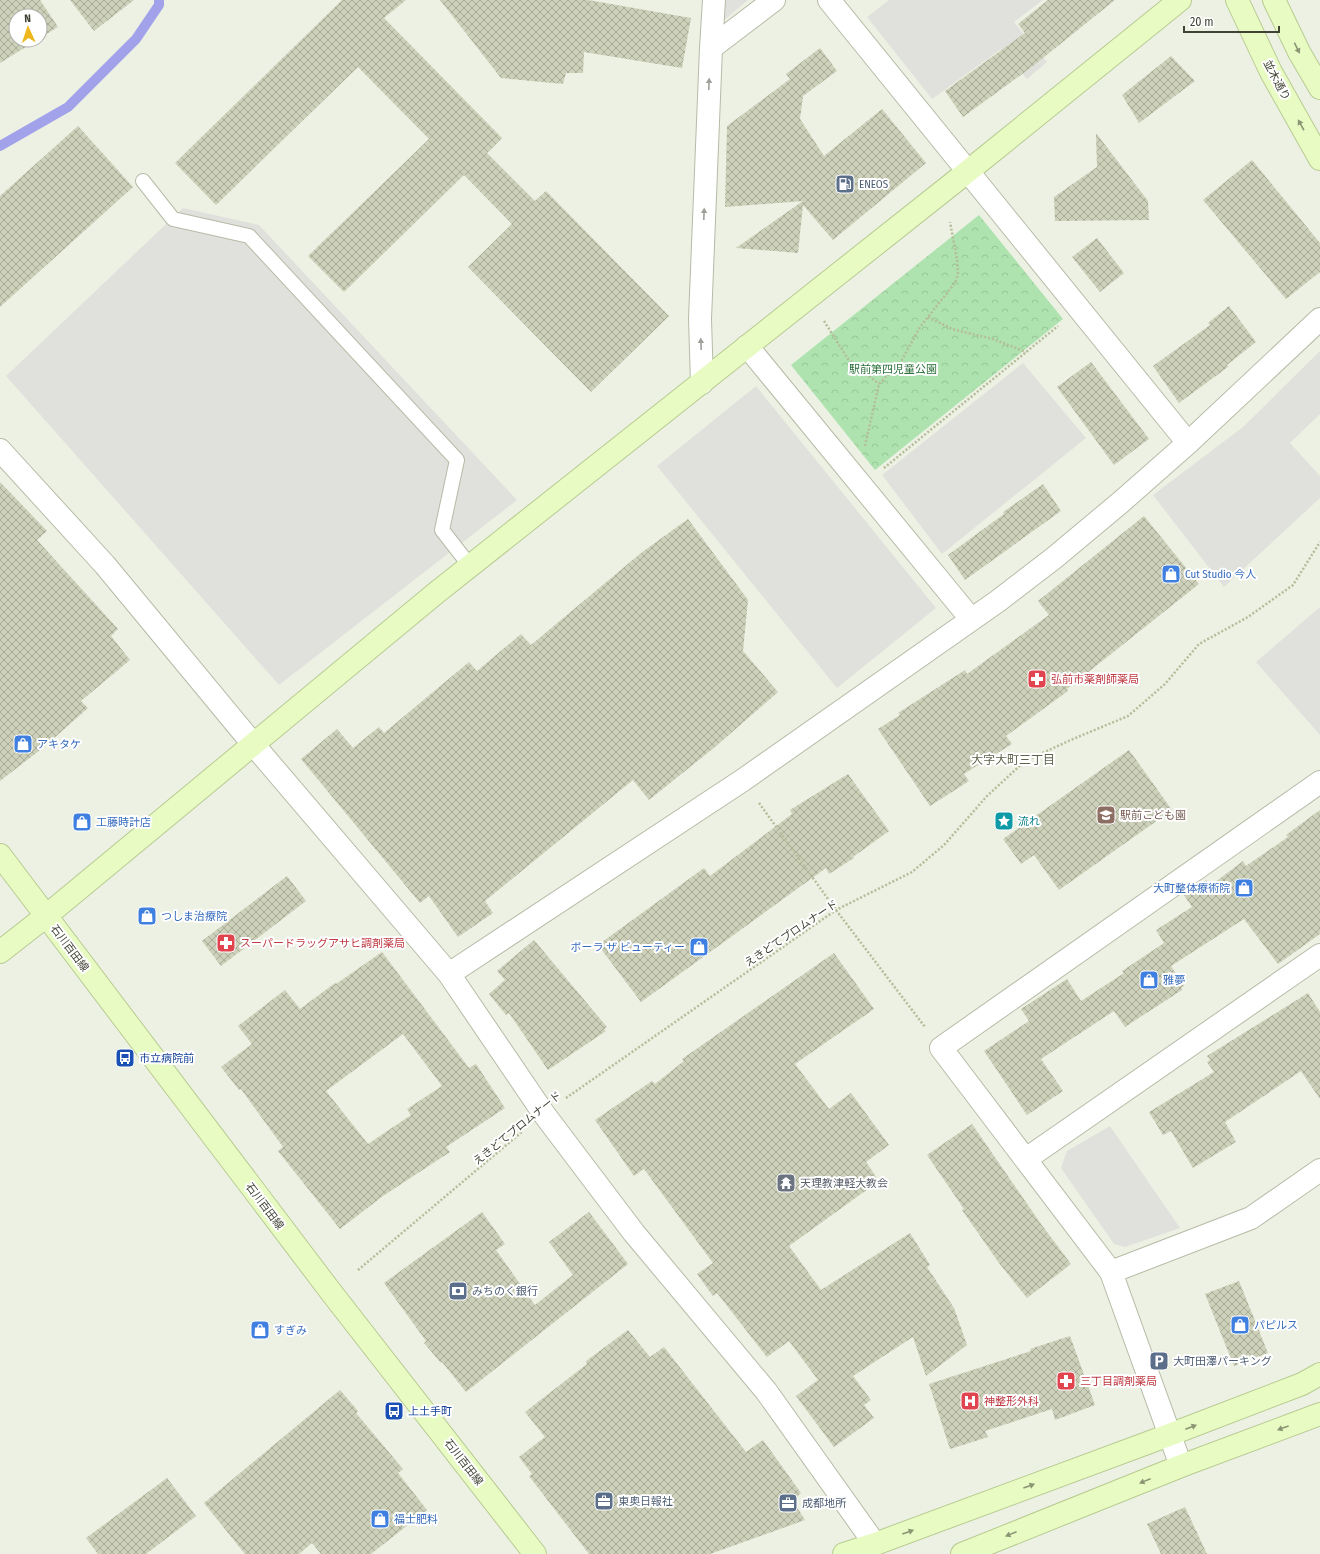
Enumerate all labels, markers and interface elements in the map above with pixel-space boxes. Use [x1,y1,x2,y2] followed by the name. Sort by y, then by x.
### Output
[8,8,48,48] north arrow
[1184,8,1279,34] scale bar
[24,12,31,25] text: N
[1190,15,1214,29] text: 20 m
[1294,42,1300,53] one-way arrow
[1260,58,1293,103] street label: 並木通り
[706,78,713,90] one-way arrow
[1298,119,1304,131] one-way arrow
[834,173,856,195] fuel station icon: ENEOS
[859,178,889,191] place label: ENEOS
[701,208,708,220] one-way arrow
[698,337,704,350] one-way arrow
[849,363,937,376] park label: 駅前第四児童公園
[1160,563,1182,585] shop icon: Cut Studio 今人
[1185,568,1256,581] place label: Cut Studio 今人
[1026,668,1048,690] pharmacy icon: 弘前市薬剤師薬局
[1051,673,1139,686] place label: 弘前市薬剤師薬局
[12,733,34,755] shop icon: アキタケ
[37,738,81,751] place label: アキタケ
[971,753,1055,767] district label: 大字大町三丁目
[1095,804,1117,826] school or university icon: 駅前こども園
[1120,809,1186,822] place label: 駅前こども園
[993,810,1015,832] place icon: 流れ
[71,811,93,833] shop icon: 工藤時計店
[1018,815,1040,828] place label: 流れ
[96,816,151,829] place label: 工藤時計店
[1233,877,1255,899] shop icon: 大町整体療術院
[1153,882,1230,895] place label: 大町整体療術院
[742,897,840,969] street label: えきどてプロムナード
[136,905,158,927] shop icon: つしま治療院
[161,910,227,923] place label: つしま治療院
[48,922,91,974] street label: 石川百田線
[215,932,237,954] pharmacy icon: スーパードラッグアサヒ調剤薬局
[688,936,710,958] shop icon: ポーラ ザ ビューティー
[240,937,405,950] place label: スーパードラッグアサヒ調剤薬局
[570,941,685,954] place label: ポーラ ザ ビューティー
[1138,969,1160,991] shop icon: 雅夢
[1163,974,1185,987] place label: 雅夢
[114,1047,136,1069] bus stop icon: 市立病院前
[139,1052,194,1065] place label: 市立病院前
[471,1089,564,1168] street label: えきどてプロムナード
[775,1172,797,1194] temple icon: 天理教津軽大教会
[800,1177,888,1190] place label: 天理教津軽大教会
[243,1180,286,1232] street label: 石川百田線
[447,1280,469,1302] bank icon: みちのく銀行
[472,1285,538,1298] place label: みちのく銀行
[1229,1314,1251,1336] shop icon: パピルス
[249,1319,271,1341] shop icon: すぎみ
[1254,1319,1298,1332] place label: パピルス
[274,1324,307,1337] place label: すぎみ
[1148,1350,1170,1372] parking icon: 大町田澤パーキング
[1173,1355,1272,1368] place label: 大町田澤パーキング
[1055,1370,1077,1392] pharmacy icon: 三丁目調剤薬局
[1080,1375,1157,1388] place label: 三丁目調剤薬局
[959,1390,981,1412] hospital icon: 神整形外科
[984,1395,1039,1408] place label: 神整形外科
[383,1400,405,1422] bus stop icon: 上土手町
[408,1405,452,1418] place label: 上土手町
[1185,1423,1197,1429] one-way arrow
[1277,1425,1289,1431] one-way arrow
[442,1437,486,1488] street label: 石川百田線
[1139,1478,1150,1484] one-way arrow
[1024,1483,1036,1489] one-way arrow
[593,1490,615,1512] office icon: 東奥日報社
[777,1492,799,1514] office icon: 成都地所
[618,1495,673,1508] place label: 東奥日報社
[802,1497,847,1510] place label: 成都地所
[369,1508,391,1530] shop icon: 福士肥料
[394,1513,438,1526] place label: 福士肥料
[902,1528,914,1534] one-way arrow
[1005,1532,1017,1538] one-way arrow

